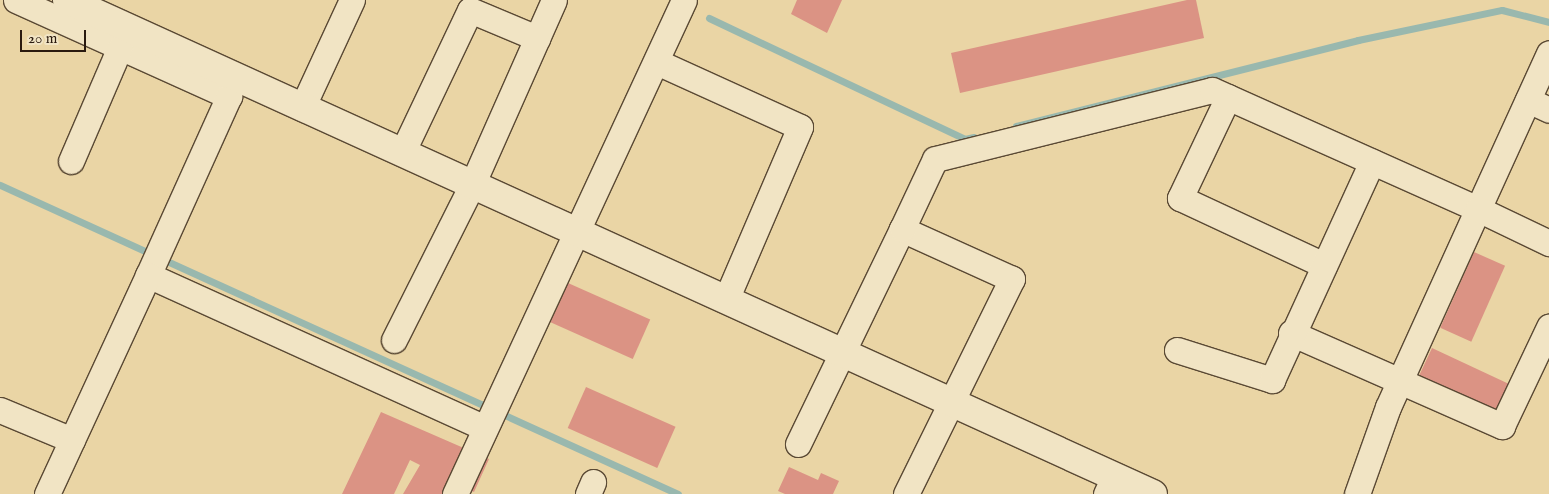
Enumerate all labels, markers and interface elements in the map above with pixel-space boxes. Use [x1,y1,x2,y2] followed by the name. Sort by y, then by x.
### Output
[22,20,89,52] scale bar
[28,29,57,48] text: 20 m

